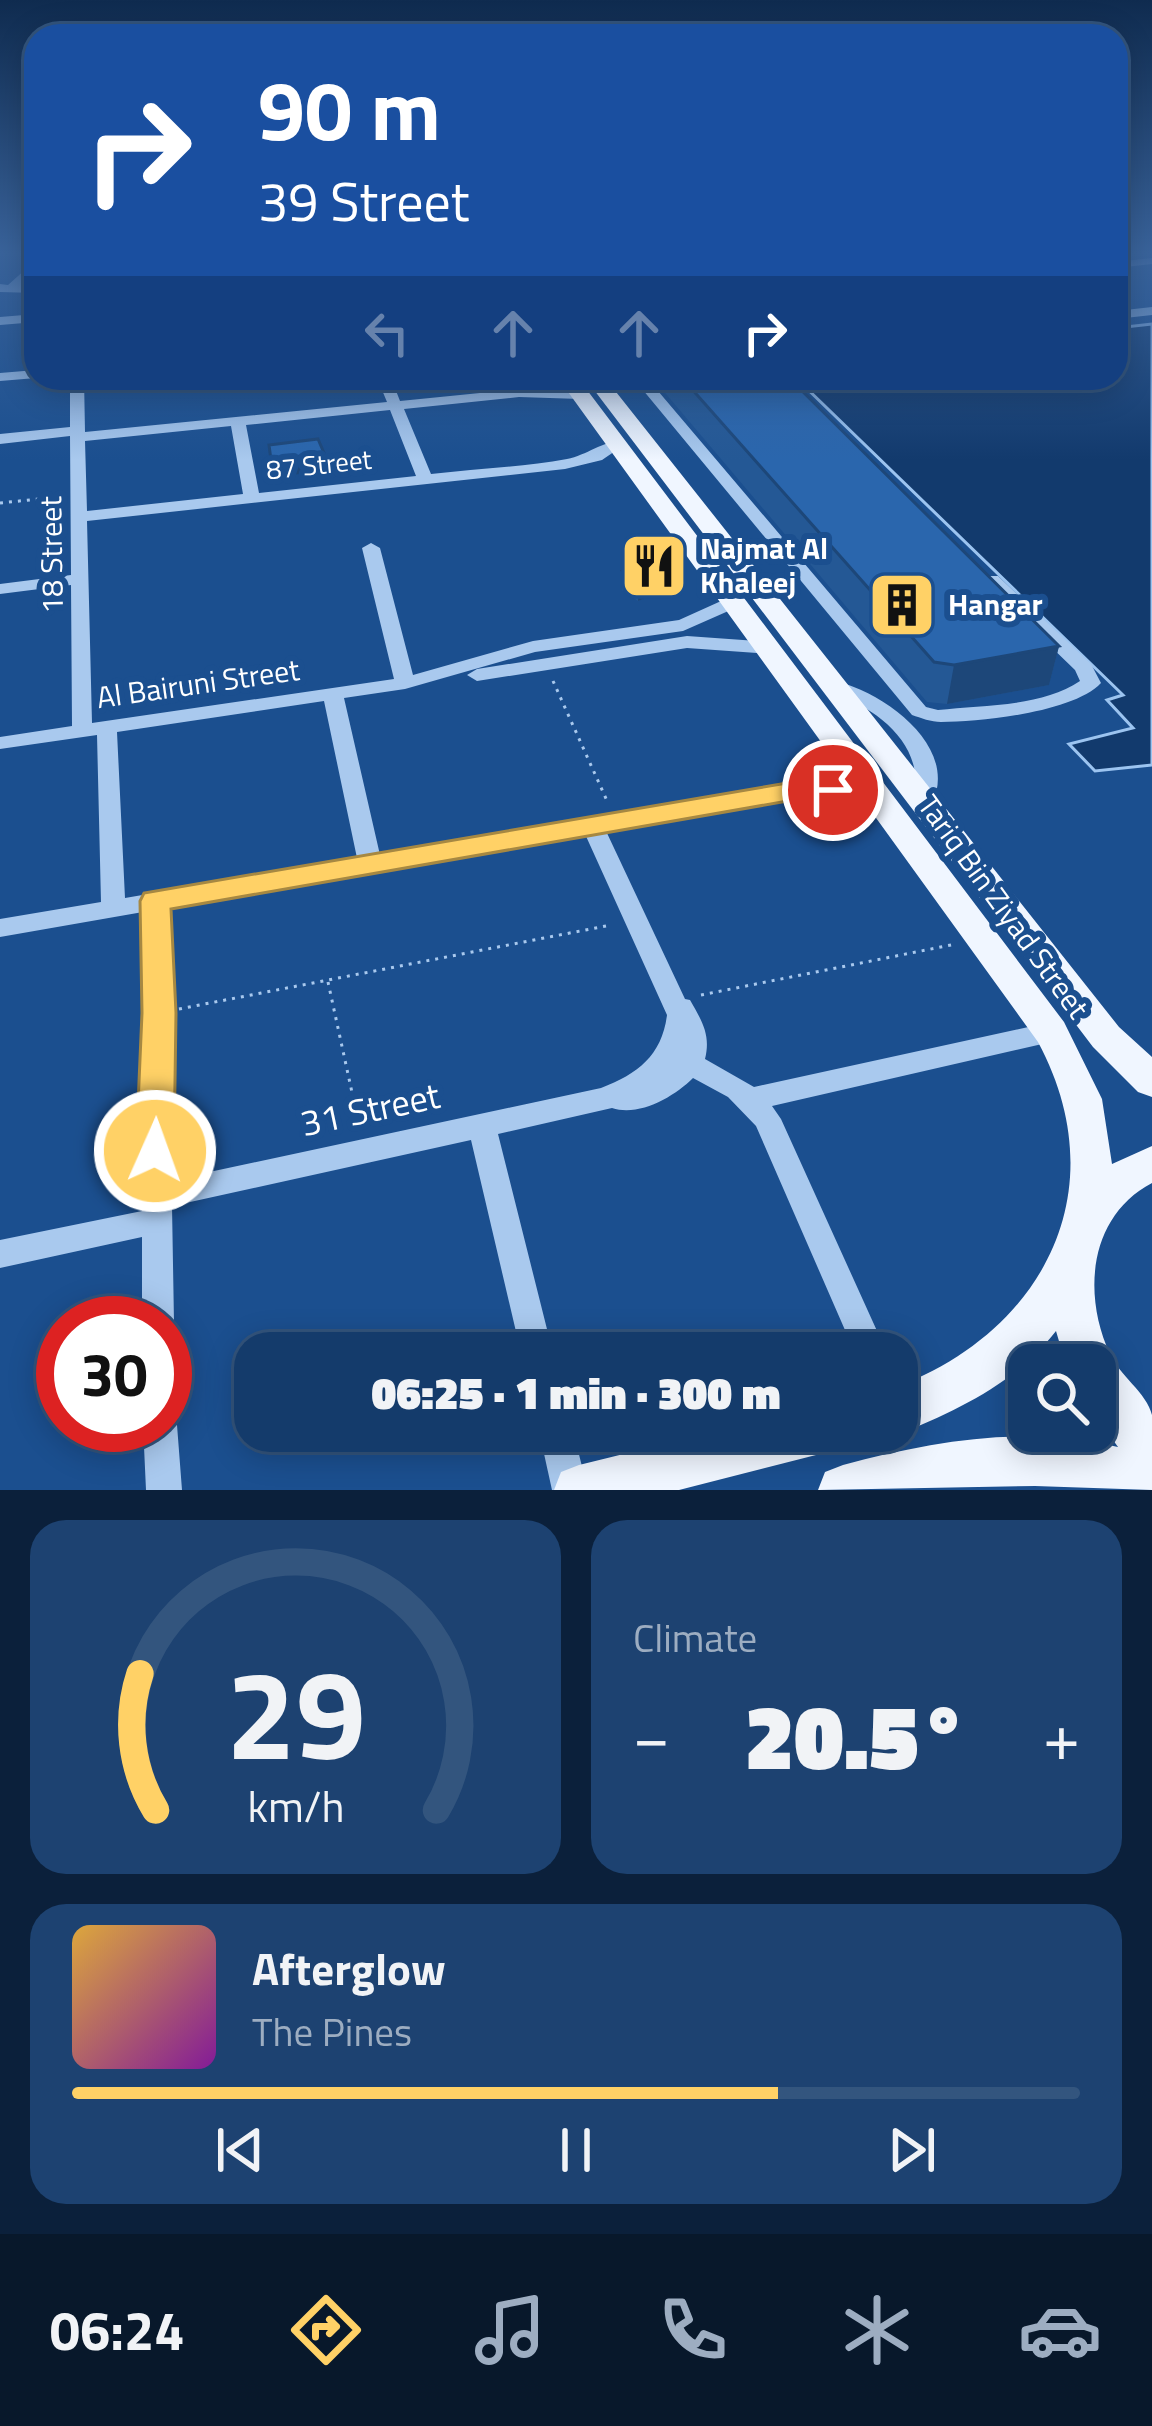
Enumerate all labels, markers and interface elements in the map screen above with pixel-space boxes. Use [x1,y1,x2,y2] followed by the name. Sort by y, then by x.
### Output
[258,45,441,173] text: 90 m
[60,72,216,228] icon: right
[258,160,470,242] text: 39 Street
[354,300,420,366] icon: left
[480,300,546,366] icon: ahead
[606,300,672,366] icon: ahead
[732,300,798,366] icon: right
[264,438,374,489] street label: 87 Street
[27,495,75,614] street label: 18 Street
[700,525,828,605] place label: Najmat Al Khaleej
[619,531,689,601] restaurant icon: Najmat Al Khaleej
[867,570,937,640] building icon: Hangar
[948,581,1043,627] place label: Hangar
[93,646,303,720] street label: Al Bairuni Street
[782,739,884,841] pin
[800,757,866,823] icon: arrive
[907,785,1101,1028] street label: Tariq Bin Ziyad Street
[295,1067,445,1150] street label: 31 Street
[92,1088,218,1214] position arrow
[36,1296,192,1452] speed limit sign: 30
[1008,1344,1116,1452] map controls
[1008,1344,1116,1452] button: search
[372,1358,780,1426] text: 06:25 · 1 min · 300 m
[633,1608,757,1667] text: Climate
[226,1618,365,1807] text: 29
[745,1667,968,1804] text: 20.5°
[633,1685,670,1786] text: −
[1043,1685,1080,1786] text: +
[247,1773,344,1839] text: km/h
[252,1934,446,2002] text: Afterglow
[252,2002,412,2061] text: The Pines
[207,2117,273,2183] icon: previous
[543,2117,609,2183] icon: pause
[879,2117,945,2183] icon: next
[284,2288,368,2372] icon: directions
[468,2288,552,2372] icon: music
[651,2288,735,2372] icon: phone
[835,2288,919,2372] icon: climate
[1018,2288,1102,2372] icon: car
[50,2289,185,2371] text: 06:24

